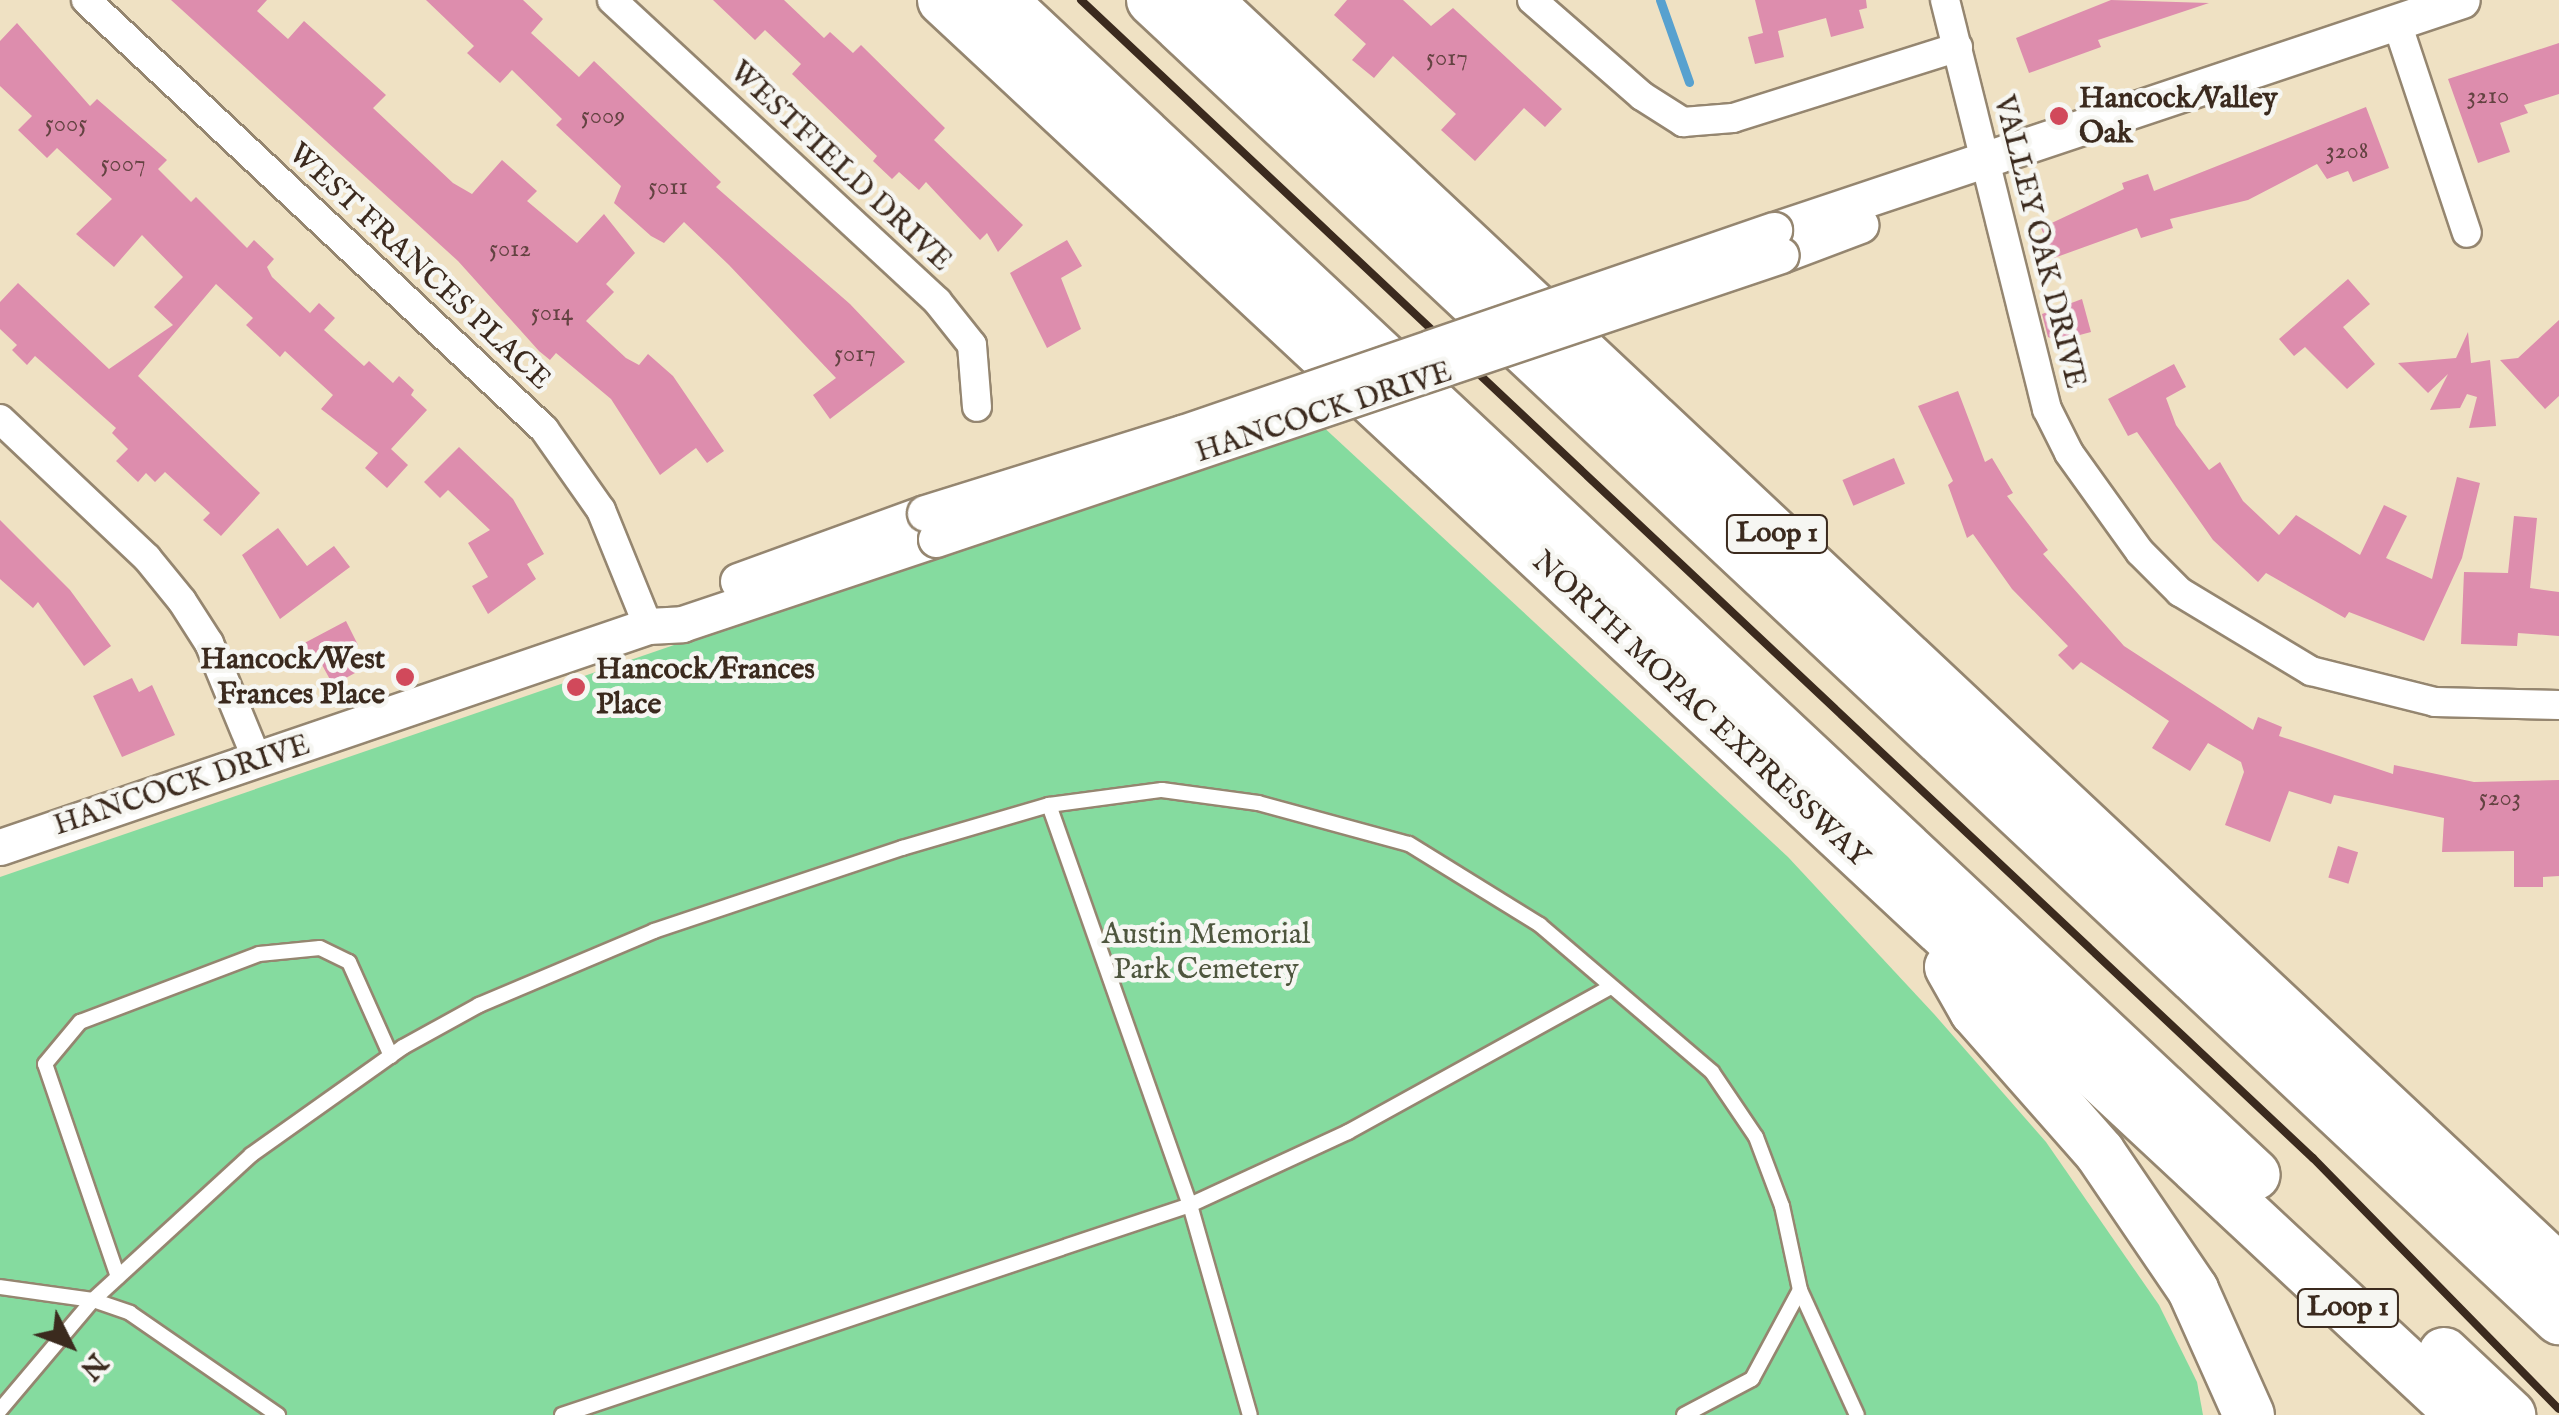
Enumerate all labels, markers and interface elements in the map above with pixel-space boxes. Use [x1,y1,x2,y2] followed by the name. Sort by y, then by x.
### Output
[1426,43,1468,73] house number: 5017
[721,55,959,279] street label: WESTFIELD DRIVE
[2079,81,2277,152] place label: Hancock/Valley Oak
[2467,81,2509,111] house number: 3210
[1985,92,2093,392] street label: VALLEY OAK DRIVE
[581,101,625,131] house number: 5009
[2048,105,2070,127] marker: Hancock/Valley Oak
[45,109,87,139] house number: 5005
[280,136,558,398] street label: WEST FRANCES PLACE
[2325,136,2369,166] house number: 3208
[100,149,146,179] house number: 5007
[648,172,688,202] house number: 5011
[489,234,531,264] house number: 5012
[531,298,573,328] house number: 5014
[834,339,876,369] house number: 5017
[1191,355,1457,471] street label: HANCOCK DRIVE
[1724,511,1830,557] road number: Loop 1
[1524,544,1876,876] street label: NORTH MOPAC EXPRESSWAY
[200,642,385,712] place label: Hancock/West Frances Place
[596,652,815,722] place label: Hancock/Frances Place
[394,666,416,688] marker: Hancock/West Frances Place
[565,676,587,698] marker: Hancock/Frances Place
[49,728,315,844] street label: HANCOCK DRIVE
[2479,783,2521,813] house number: 5203
[1102,917,1310,988] park label: Austin Memorial Park Cemetery
[2296,1285,2400,1331] road number: Loop 1
[20,1295,120,1395] north arrow
[72,1345,114,1386] text: N

